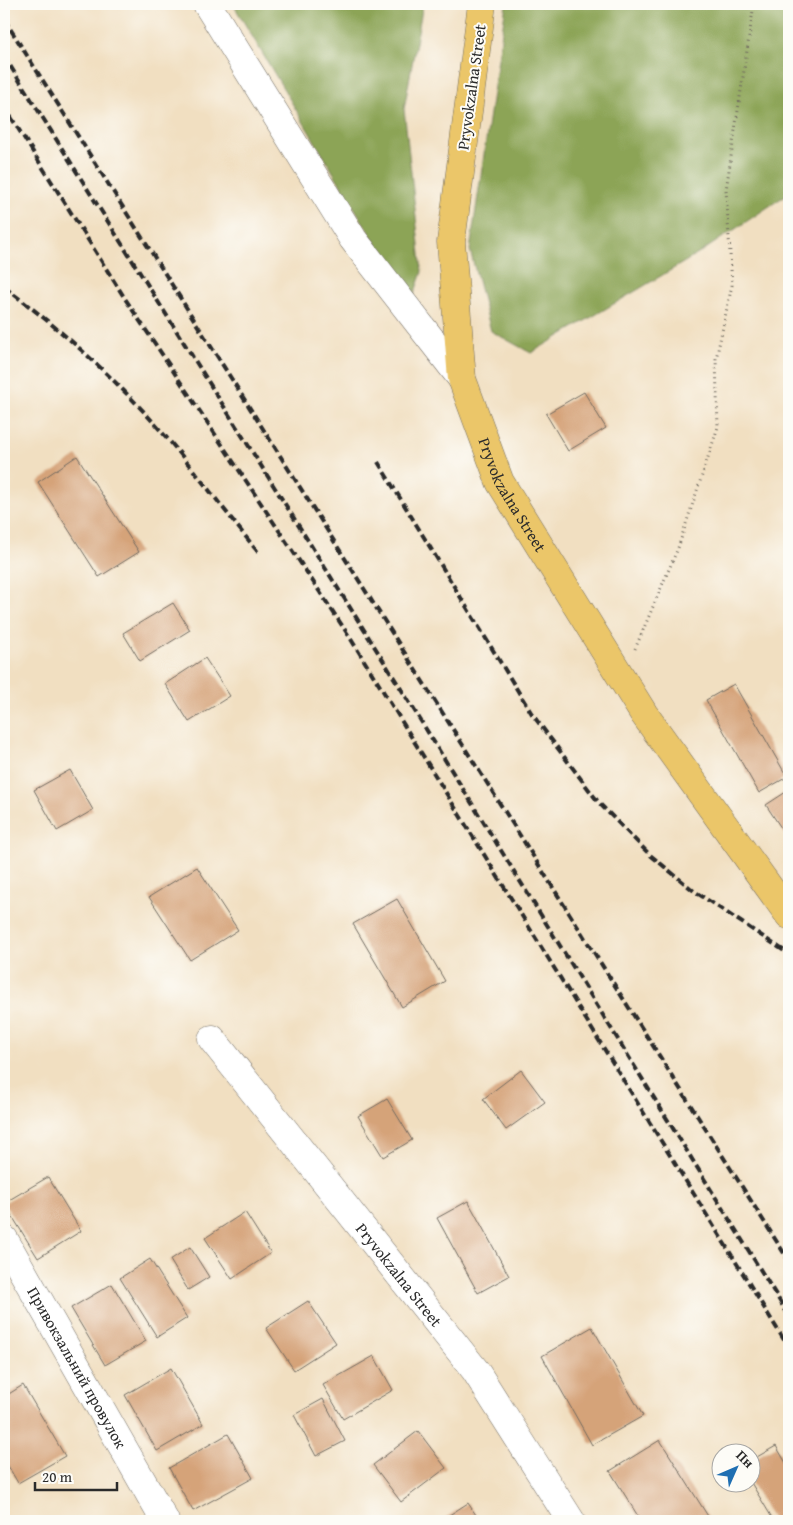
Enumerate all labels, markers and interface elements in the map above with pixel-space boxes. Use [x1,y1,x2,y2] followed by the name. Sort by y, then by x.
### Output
[450,22,492,151] street label: Pryvokzalna Street
[473,434,553,557] street label: Pryvokzalna Street
[350,1218,448,1332] street label: Pryvokzalna Street
[22,1282,133,1453] street label: Привокзальний провулок
[710,1442,760,1492] north arrow
[732,1445,759,1473] text: Пн
[35,1460,118,1492] scale bar
[42,1466,73,1487] text: 20 m

